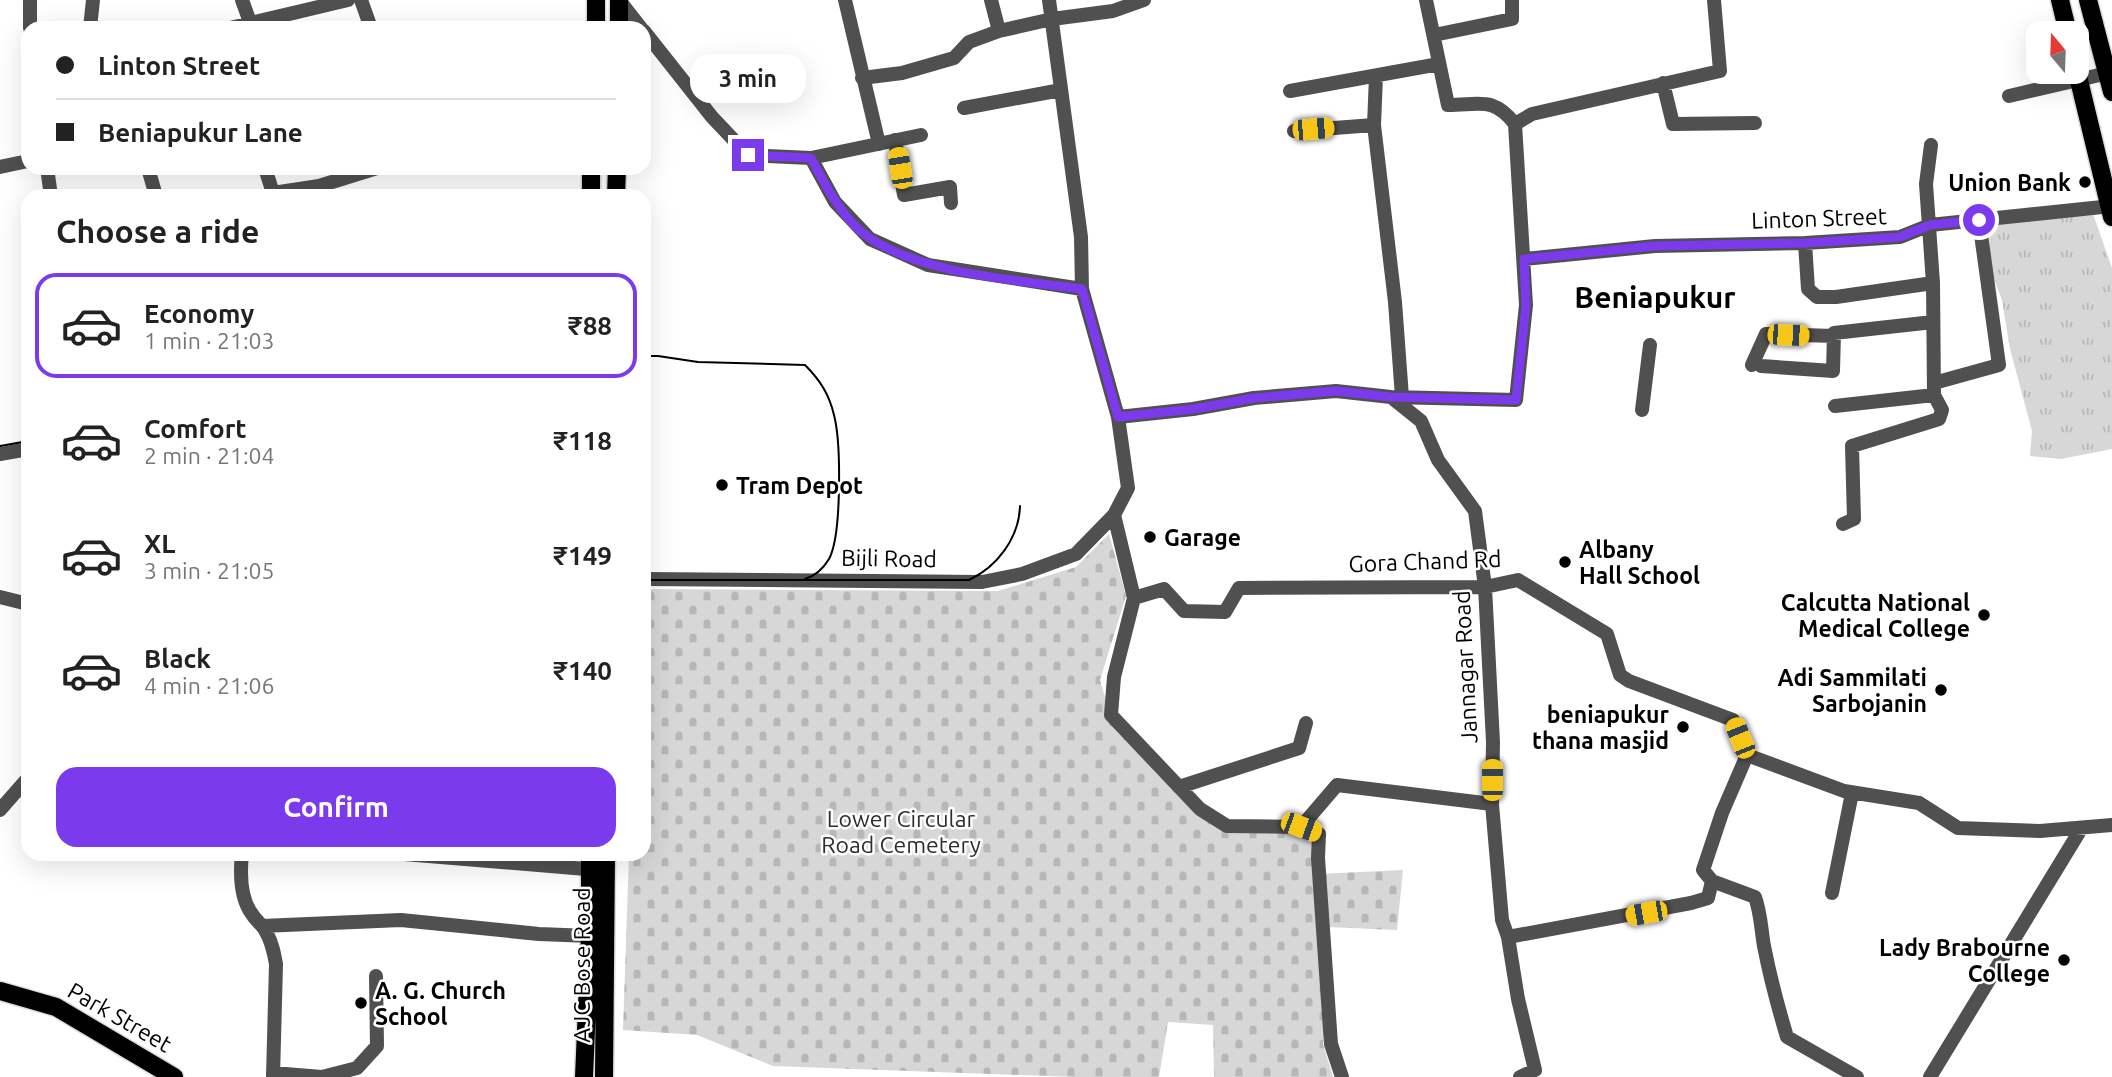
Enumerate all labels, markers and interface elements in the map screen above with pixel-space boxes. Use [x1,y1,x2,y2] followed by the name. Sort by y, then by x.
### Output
[2026,21,2090,84] north arrow
[2026,21,2089,84] map controls
[98,51,260,80] text: Linton Street
[690,54,806,102] callout: 3 min
[719,66,777,91] text: 3 min
[1292,117,1335,141] car
[98,118,303,147] text: Beniapukur Lane
[732,139,764,171] route end
[887,146,914,190] car
[1948,170,2071,195] place label: Union Bank
[2077,174,2093,190] marker: Union Bank
[1751,203,1887,233] street label: Linton Street
[1963,204,1995,236] route start
[56,213,259,249] text: Choose a ride
[1574,280,1736,314] district label: Beniapukur
[60,294,123,357] icon: car
[144,299,254,328] text: Economy
[568,311,612,340] text: ₹88
[1767,324,1810,346] car
[144,328,275,353] text: 1 min · 21:03
[60,409,123,472] icon: car
[144,414,247,443] text: Comfort
[553,426,612,455] text: ₹118
[144,443,275,468] text: 2 min · 21:04
[736,473,863,498] place label: Tram Depot
[714,477,730,493] marker: Tram Depot
[60,524,123,587] icon: car
[1164,525,1241,550] place label: Garage
[144,529,175,558] text: XL
[1142,529,1158,545] marker: Garage
[1579,537,1700,588] place label: Albany Hall School
[553,541,612,570] text: ₹149
[841,545,937,571] street label: Bijli Road
[1348,546,1502,576] street label: Gora Chand Rd
[1557,554,1573,570] marker: Albany Hall School
[144,558,275,583] text: 3 min · 21:05
[1449,590,1481,744] street label: Jannagar Road
[1781,590,1970,641] place label: Calcutta National Medical College
[1976,607,1992,623] marker: Calcutta National Medical College
[60,639,123,702] icon: car
[144,644,211,673] text: Black
[553,656,612,685] text: ₹140
[1778,665,1927,716] place label: Adi Sammilati Sarbojanin
[144,673,275,698] text: 4 min · 21:06
[1933,682,1949,698] marker: Adi Sammilati Sarbojanin
[1532,702,1670,753] place label: beniapukur thana masjid
[1723,715,1758,761] car
[1675,719,1691,735] marker: beniapukur thana masjid
[1482,759,1503,801] car
[56,767,616,847] button: Confirm
[821,806,981,857] park label: Lower Circular Road Cemetery
[1278,810,1325,844] car
[569,887,594,1043] street label: AJC Bose Road
[1624,899,1669,927] car
[1879,935,2050,986] place label: Lady Brabourne College
[2056,952,2072,968] marker: Lady Brabourne College
[64,977,176,1057] street label: Park Street
[375,978,506,1029] place label: A. G. Church School
[353,995,369,1011] marker: A. G. Church School

